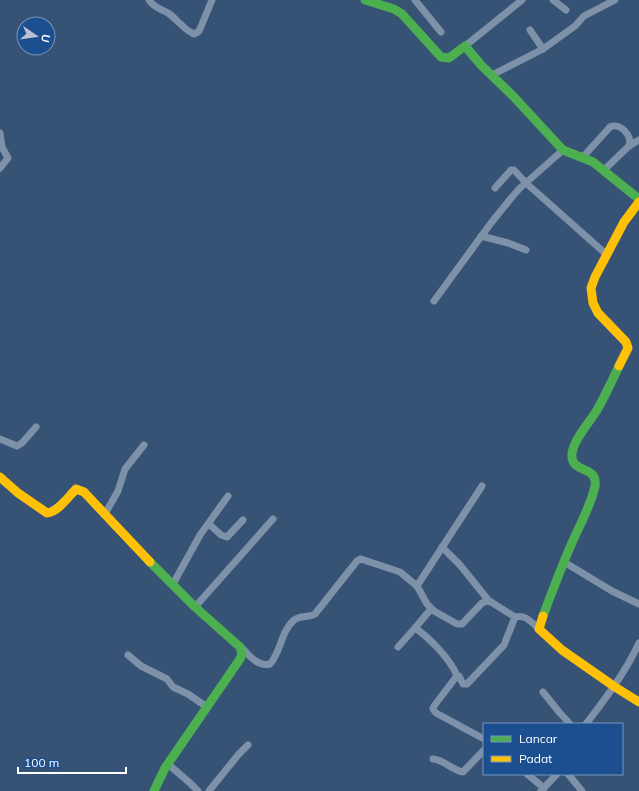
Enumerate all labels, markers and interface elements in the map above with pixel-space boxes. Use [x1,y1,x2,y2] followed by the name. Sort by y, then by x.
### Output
[16,16,56,56] north arrow
[38,33,53,44] text: U
[483,723,623,775] legend
[519,731,558,746] text: Lancar
[18,749,126,775] scale bar
[519,751,552,766] text: Padat
[24,755,59,770] text: 100 m

